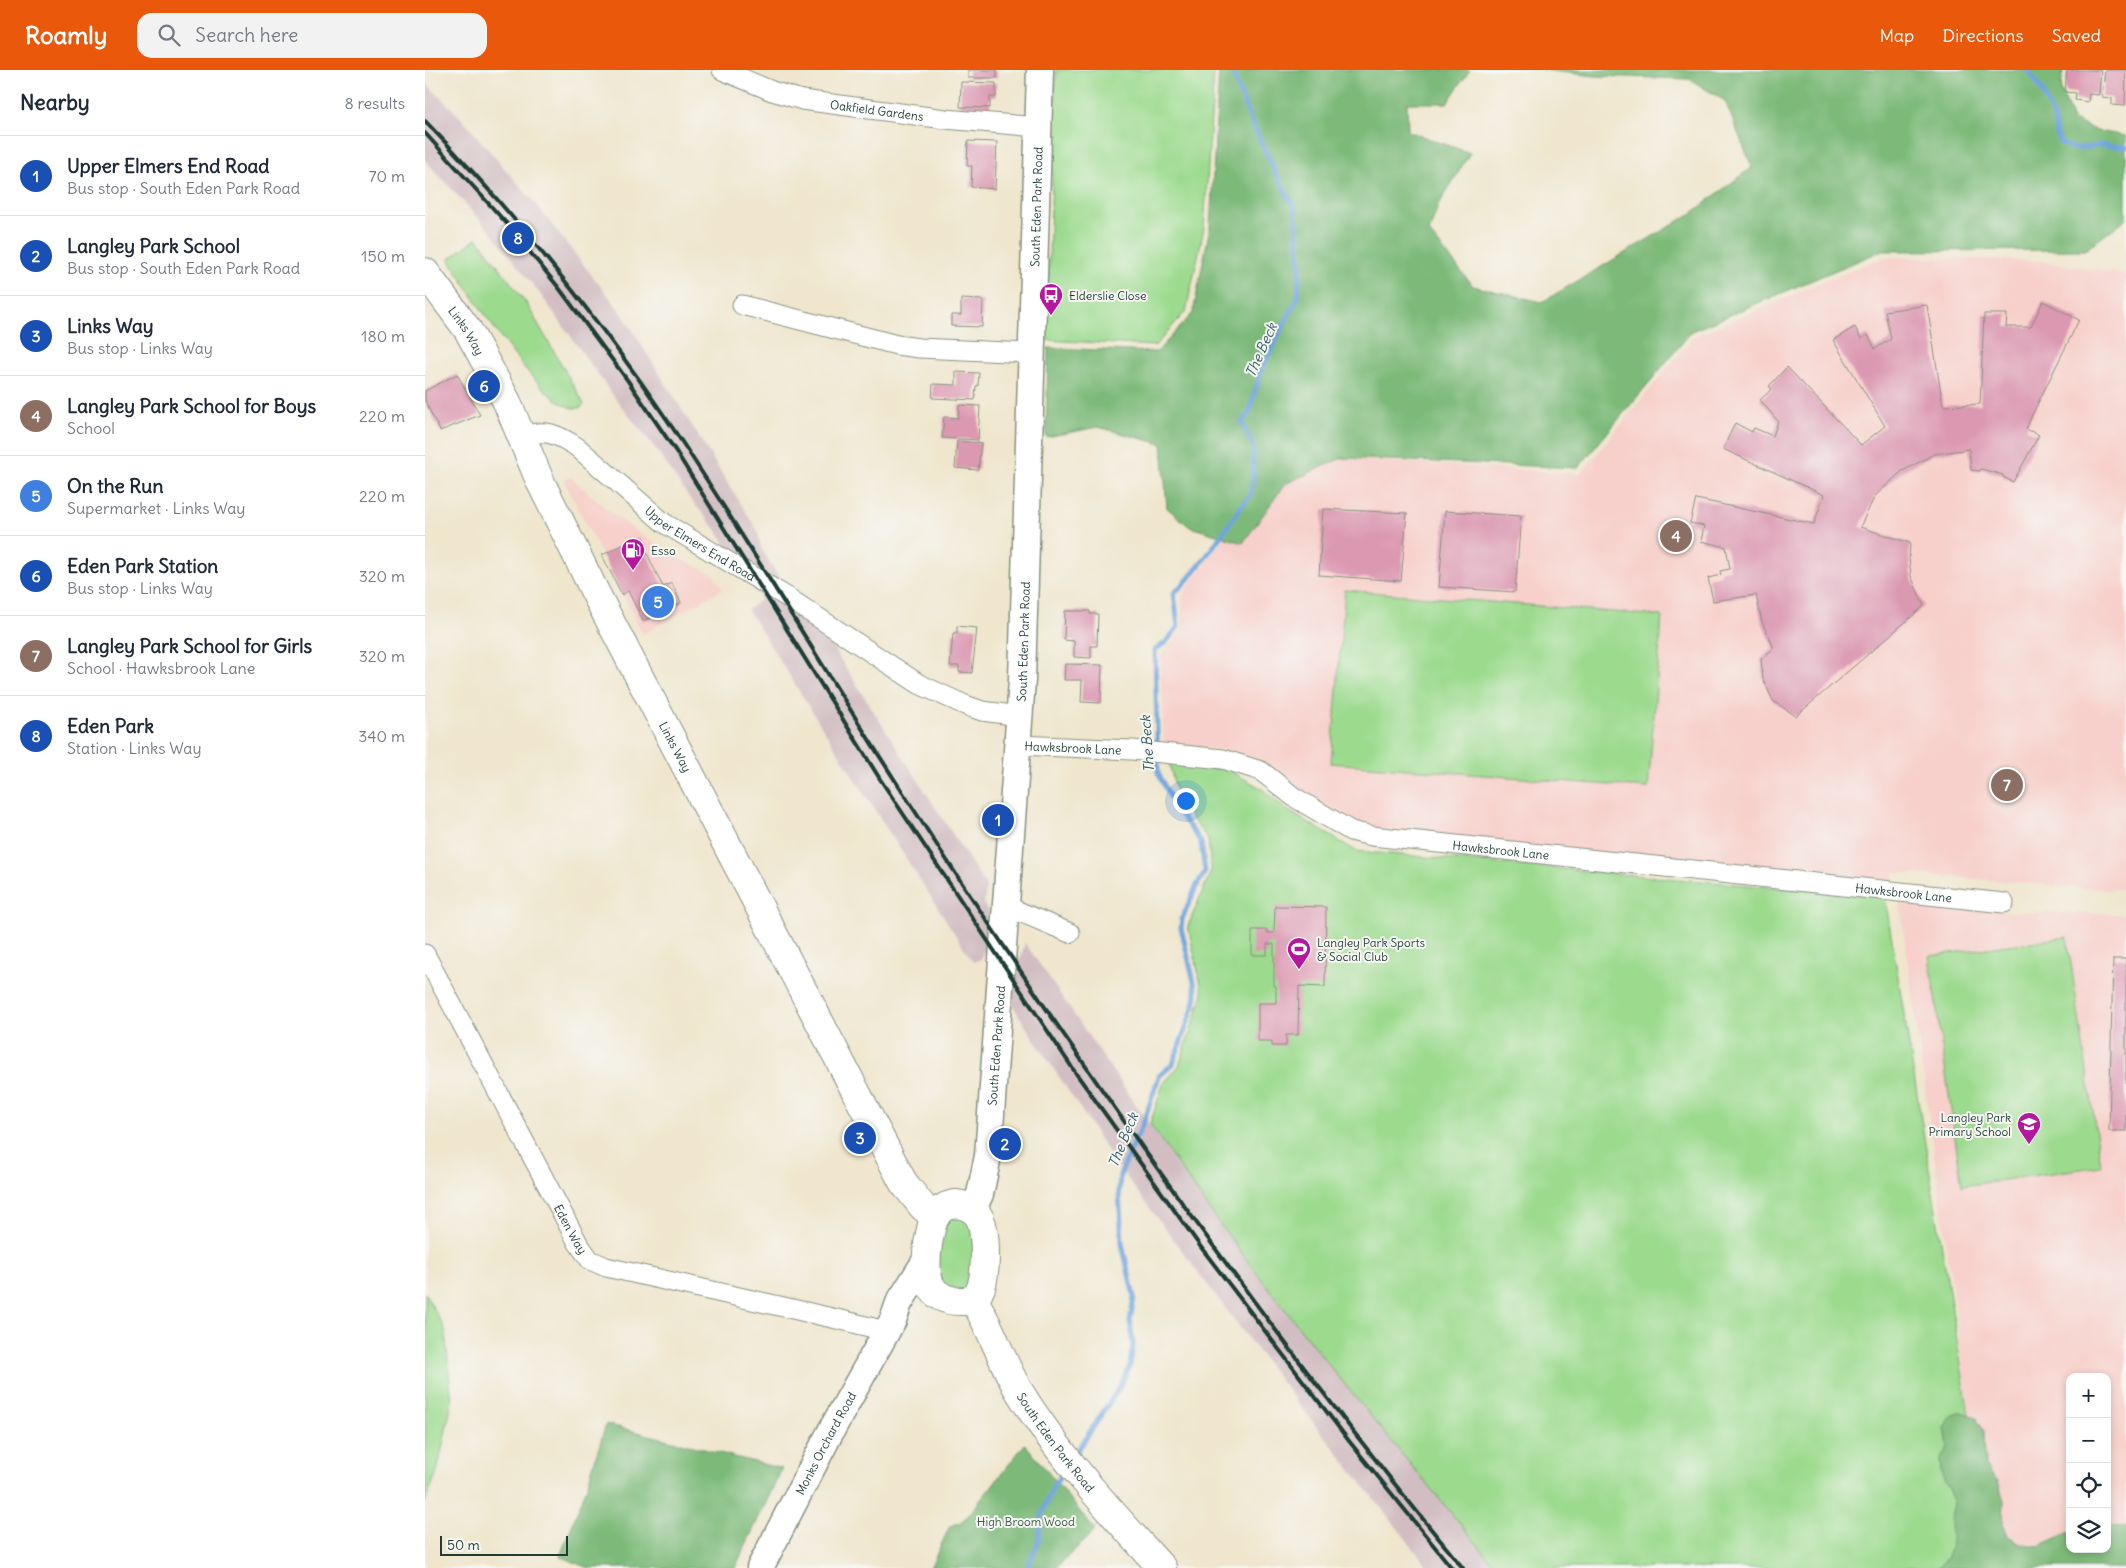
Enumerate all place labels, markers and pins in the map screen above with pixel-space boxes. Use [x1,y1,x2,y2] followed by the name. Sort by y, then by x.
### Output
[502,219,534,257] pin: 8
[1038,282,1064,316] bus stop icon: Elderslie Close
[1069,288,1147,303] place label: Elderslie Close
[468,367,500,405] pin: 6
[1660,517,1692,555] pin: 4
[620,537,646,571] fuel station icon: Esso
[651,543,676,558] place label: Esso
[642,583,674,621] pin: 5
[1991,766,2023,804] pin: 7
[982,801,1014,839] pin: 1
[1317,935,1425,964] place label: Langley Park Sports & Social Club
[1286,936,1312,970] sports icon: Langley Park Sports & Social Club
[1928,1110,2011,1139] place label: Langley Park Primary School
[2016,1111,2042,1145] school or university icon: Langley Park Primary School
[844,1119,876,1157] pin: 3
[989,1125,1021,1163] pin: 2

